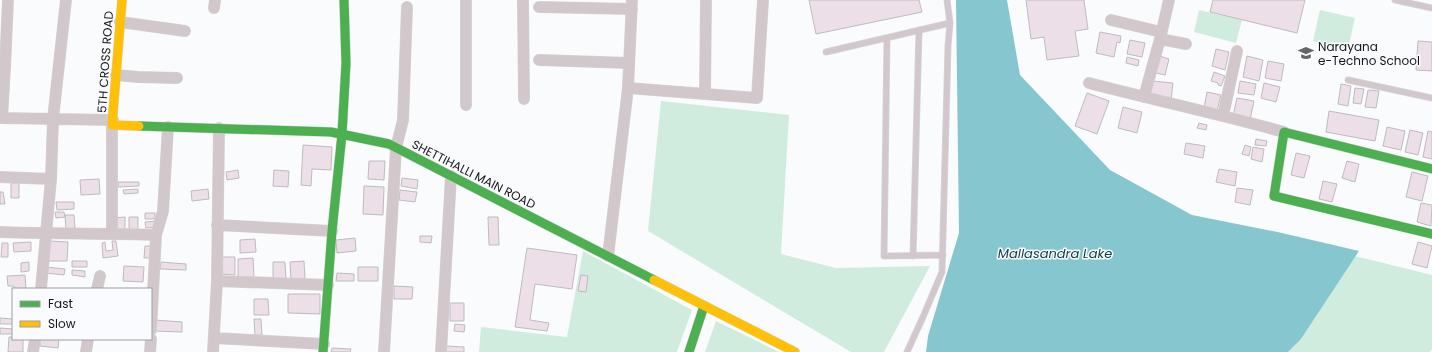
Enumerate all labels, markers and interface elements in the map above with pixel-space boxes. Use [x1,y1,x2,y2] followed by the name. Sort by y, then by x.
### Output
[93,10,117,114] street label: 5TH CROSS ROAD
[1318,38,1420,69] place label: Narayana e-Techno School
[1297,44,1315,62] school or university icon: Narayana e-Techno School
[409,135,539,213] street label: SHETTIHALLI MAIN ROAD
[998,244,1112,263] water label: Mallasandra Lake
[12,288,152,340] legend
[48,295,73,312] text: Fast
[48,315,76,332] text: Slow

